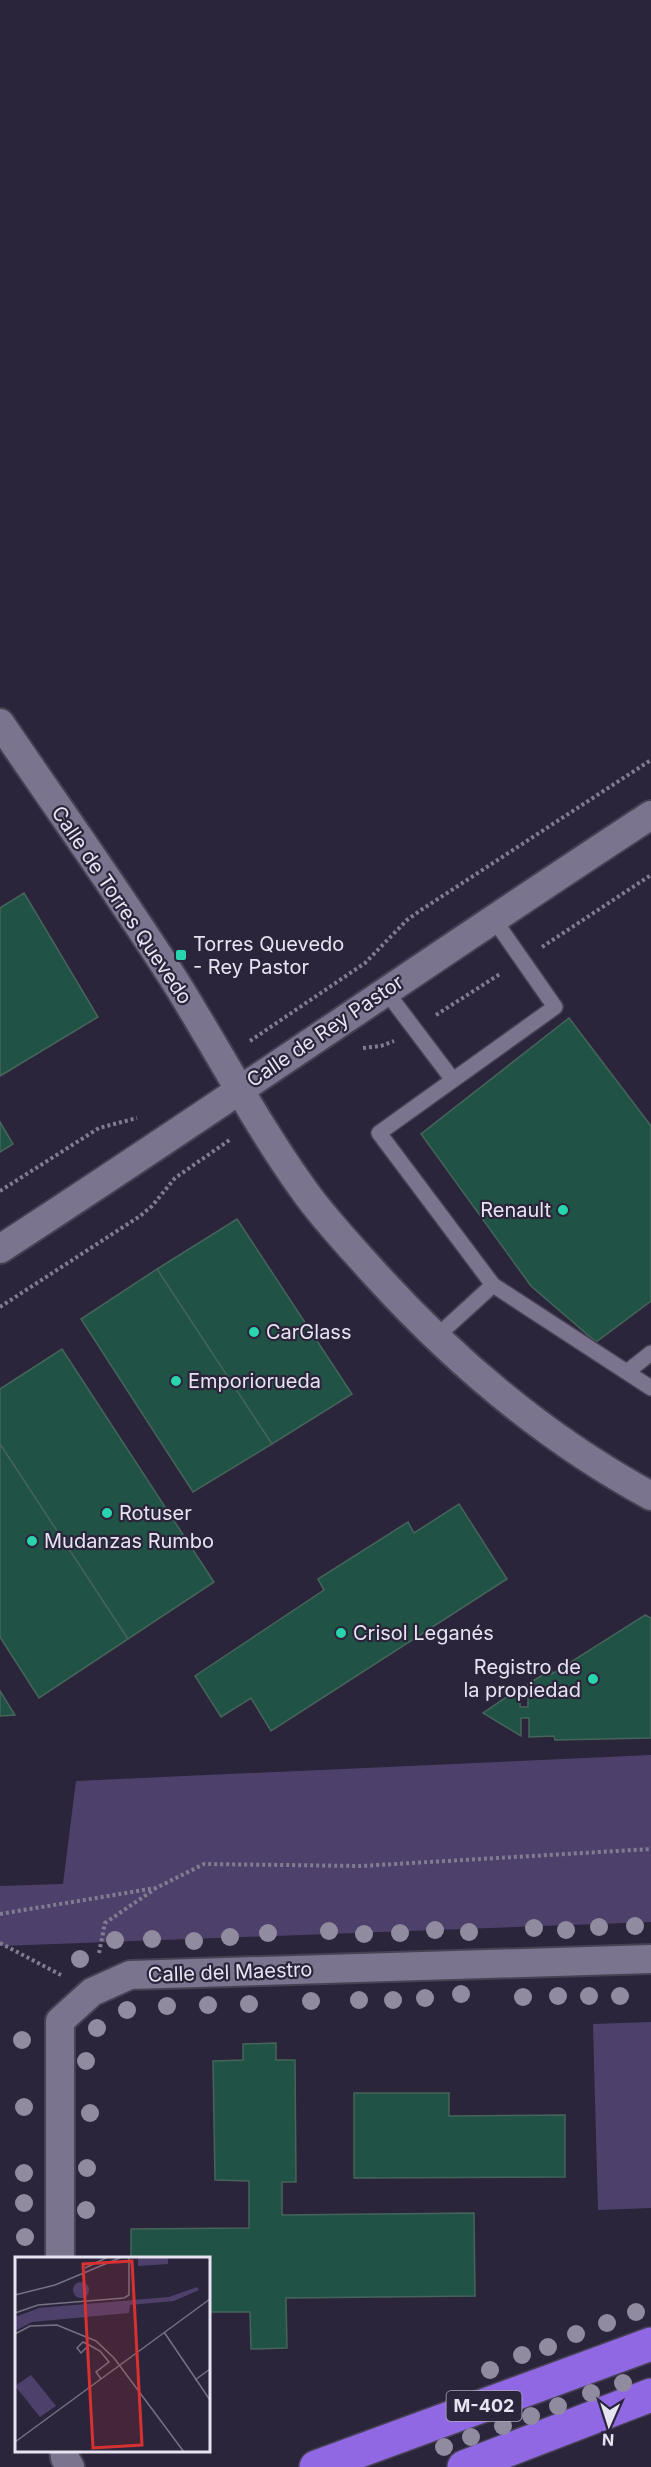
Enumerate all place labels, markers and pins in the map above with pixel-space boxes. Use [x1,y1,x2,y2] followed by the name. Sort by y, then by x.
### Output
[193,932,344,979] place label: Torres Quevedo - Rey Pastor
[174,948,188,962] marker: Torres Quevedo - Rey Pastor
[480,1198,551,1222] place label: Renault
[556,1203,570,1217] marker: Renault
[266,1320,351,1344] place label: CarGlass
[247,1325,261,1339] marker: CarGlass
[188,1369,321,1393] place label: Emporiorueda
[169,1374,183,1388] marker: Emporiorueda
[119,1501,192,1525] place label: Rotuser
[100,1506,114,1520] marker: Rotuser
[44,1529,214,1553] place label: Mudanzas Rumbo
[25,1534,39,1548] marker: Mudanzas Rumbo
[353,1621,494,1645] place label: Crisol Leganés
[334,1626,348,1640] marker: Crisol Leganés
[463,1655,581,1702] place label: Registro de la propiedad
[586,1672,600,1686] marker: Registro de la propiedad

